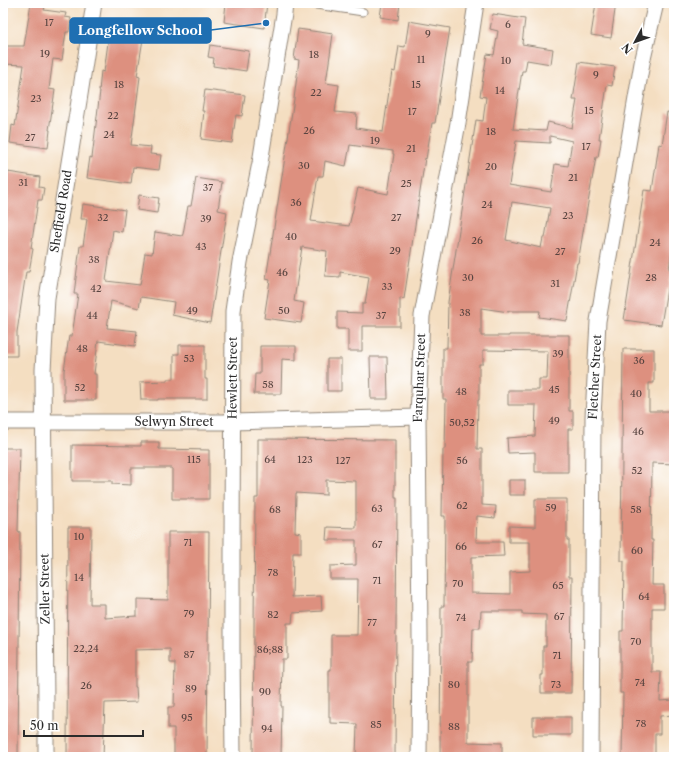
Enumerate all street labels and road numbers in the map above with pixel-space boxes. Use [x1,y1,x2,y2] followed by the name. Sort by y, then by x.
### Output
[46,168,75,254] street label: Sheffield Road
[410,332,428,423] street label: Farquhar Street
[585,333,604,420] street label: Fletcher Street
[225,336,240,419] street label: Hewlett Street
[135,414,214,429] street label: Selwyn Street
[36,553,53,624] street label: Zeller Street

